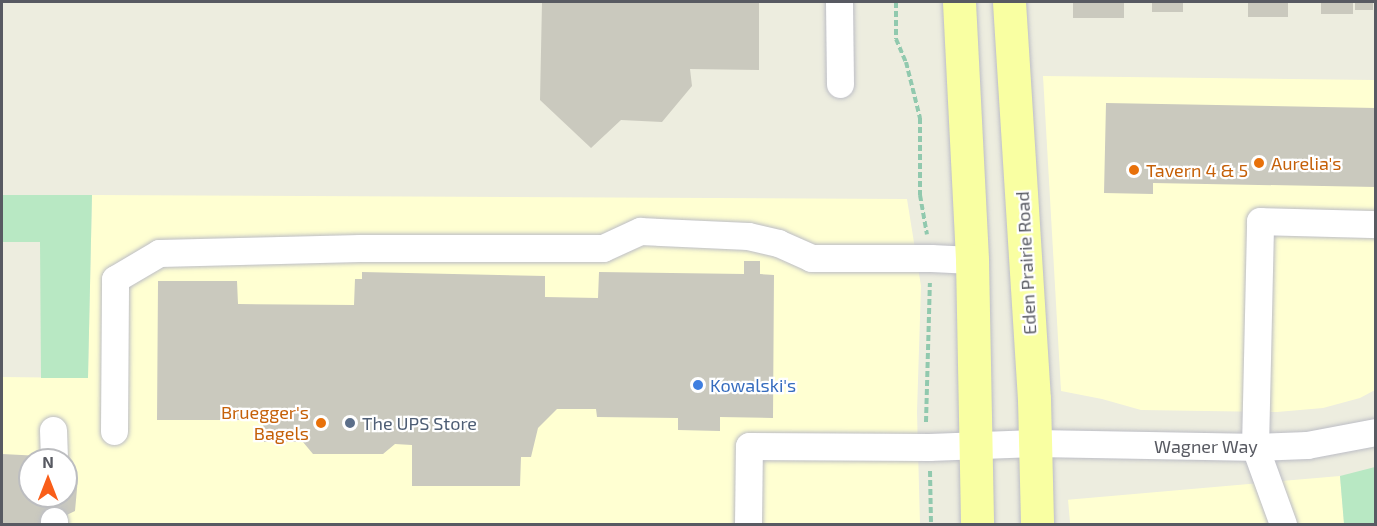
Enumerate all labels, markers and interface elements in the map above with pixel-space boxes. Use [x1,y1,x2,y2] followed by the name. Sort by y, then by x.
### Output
[1271,152,1342,174] place label: Aurelia's
[1252,156,1266,170] marker: Aurelia's
[1146,159,1248,181] place label: Tavern 4 & 5
[1127,163,1141,177] marker: Tavern 4 & 5
[1011,191,1041,335] street label: Eden Prairie Road
[710,374,796,396] place label: Kowalski's
[691,378,705,392] marker: Kowalski's
[221,402,309,444] place label: Bruegger's Bagels
[362,412,477,434] place label: The UPS Store
[314,416,328,430] marker: Bruegger's Bagels
[343,416,357,430] marker: The UPS Store
[1154,435,1258,457] street label: Wagner Way
[18,448,78,508] north arrow
[42,452,54,471] text: N

